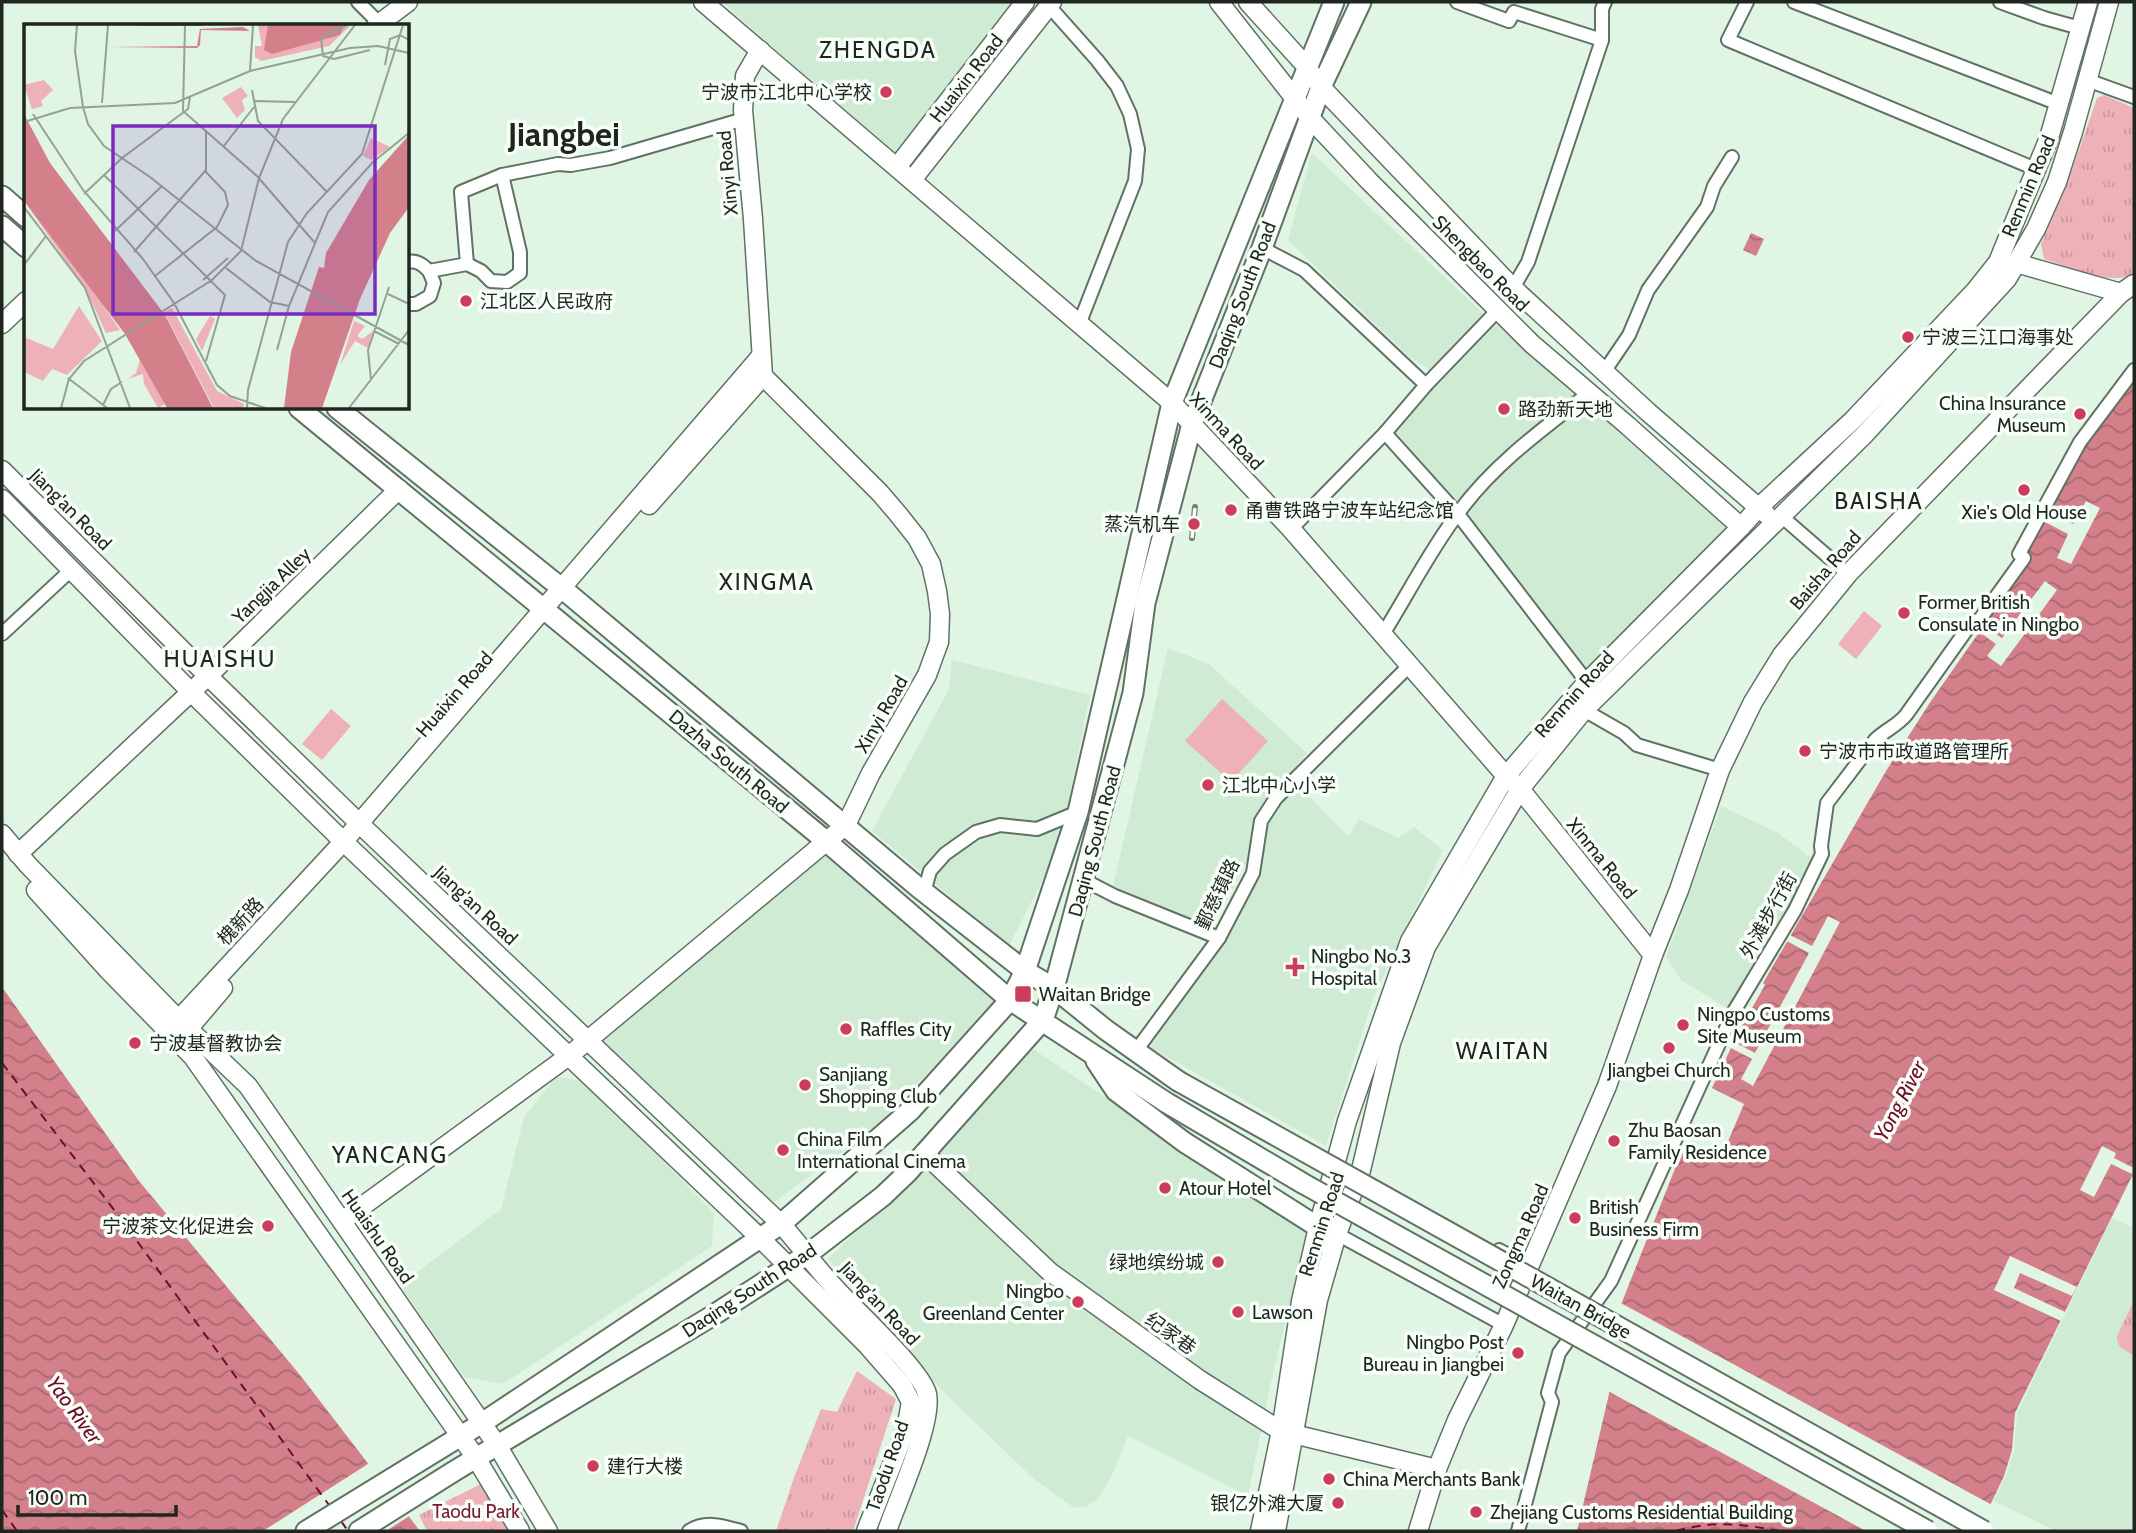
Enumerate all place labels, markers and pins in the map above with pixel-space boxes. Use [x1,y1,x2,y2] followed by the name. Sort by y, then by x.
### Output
[701,81,872,104] place label: 宁波市江北中心学校
[878,84,894,100] marker: 宁波市江北中心学校
[480,290,613,313] place label: 江北区人民政府
[458,293,474,309] marker: 江北区人民政府
[1922,326,2074,349] place label: 宁波三江口海事处
[1900,329,1916,345] marker: 宁波三江口海事处
[1939,392,2066,437] place label: China Insurance Museum
[1518,398,1613,421] place label: 路劲新天地
[1496,401,1512,417] marker: 路劲新天地
[2072,406,2088,422] marker: China Insurance Museum
[2016,482,2032,498] marker: Xie's Old House
[1245,499,1454,522] place label: 甬曹铁路宁波车站纪念馆
[1961,501,2087,524] place label: Xie's Old House
[1223,502,1239,518] marker: 甬曹铁路宁波车站纪念馆
[1104,513,1180,536] place label: 蒸汽机车
[1186,516,1202,532] marker: 蒸汽机车
[1918,591,2079,636] place label: Former British Consulate in Ningbo
[1896,605,1912,621] marker: Former British Consulate in Ningbo
[1819,740,2009,763] place label: 宁波市市政道路管理所
[1797,743,1813,759] marker: 宁波市市政道路管理所
[1222,774,1336,797] place label: 江北中心小学
[1200,777,1216,793] marker: 江北中心小学
[1311,945,1411,990] place label: Ningbo No.3 Hospital
[1285,957,1305,977] marker: Ningbo No.3 Hospital
[1039,983,1151,1006] place label: Waitan Bridge
[1013,984,1033,1004] marker: Waitan Bridge
[1697,1003,1830,1048] place label: Ningpo Customs Site Museum
[1675,1017,1691,1033] marker: Ningpo Customs Site Museum
[860,1018,952,1041] place label: Raffles City
[838,1021,854,1037] marker: Raffles City
[149,1032,282,1055] place label: 宁波基督教协会
[127,1035,143,1051] marker: 宁波基督教协会
[1661,1040,1677,1056] marker: Jiangbei Church
[1606,1059,1731,1082] place label: Jiangbei Church
[819,1063,937,1108] place label: Sanjiang Shopping Club
[797,1077,813,1093] marker: Sanjiang Shopping Club
[1628,1119,1767,1164] place label: Zhu Baosan Family Residence
[797,1128,966,1173] place label: China Film International Cinema
[1606,1133,1622,1149] marker: Zhu Baosan Family Residence
[775,1142,791,1158] marker: China Film International Cinema
[1179,1177,1272,1200] place label: Atour Hotel
[1157,1180,1173,1196] marker: Atour Hotel
[1589,1196,1699,1241] place label: British Business Firm
[1567,1210,1583,1226] marker: British Business Firm
[102,1215,254,1238] place label: 宁波茶文化促进会
[260,1218,276,1234] marker: 宁波茶文化促进会
[1109,1251,1204,1274] place label: 绿地缤纷城
[1210,1254,1226,1270] marker: 绿地缤纷城
[923,1280,1064,1325] place label: Ningbo Greenland Center
[1070,1294,1086,1310] marker: Ningbo Greenland Center
[1252,1301,1313,1324] place label: Lawson
[1230,1304,1246,1320] marker: Lawson
[1363,1331,1505,1376] place label: Ningbo Post Bureau in Jiangbei
[1510,1345,1526,1361] marker: Ningbo Post Bureau in Jiangbei
[607,1455,683,1478] place label: 建行大楼
[585,1458,601,1474] marker: 建行大楼
[1343,1468,1521,1491] place label: China Merchants Bank
[1321,1471,1337,1487] marker: China Merchants Bank
[1210,1492,1324,1515] place label: 银亿外滩大厦
[1330,1495,1346,1511] marker: 银亿外滩大厦
[1490,1501,1793,1524] place label: Zhejiang Customs Residential Building
[1468,1504,1484,1520] marker: Zhejiang Customs Residential Building

